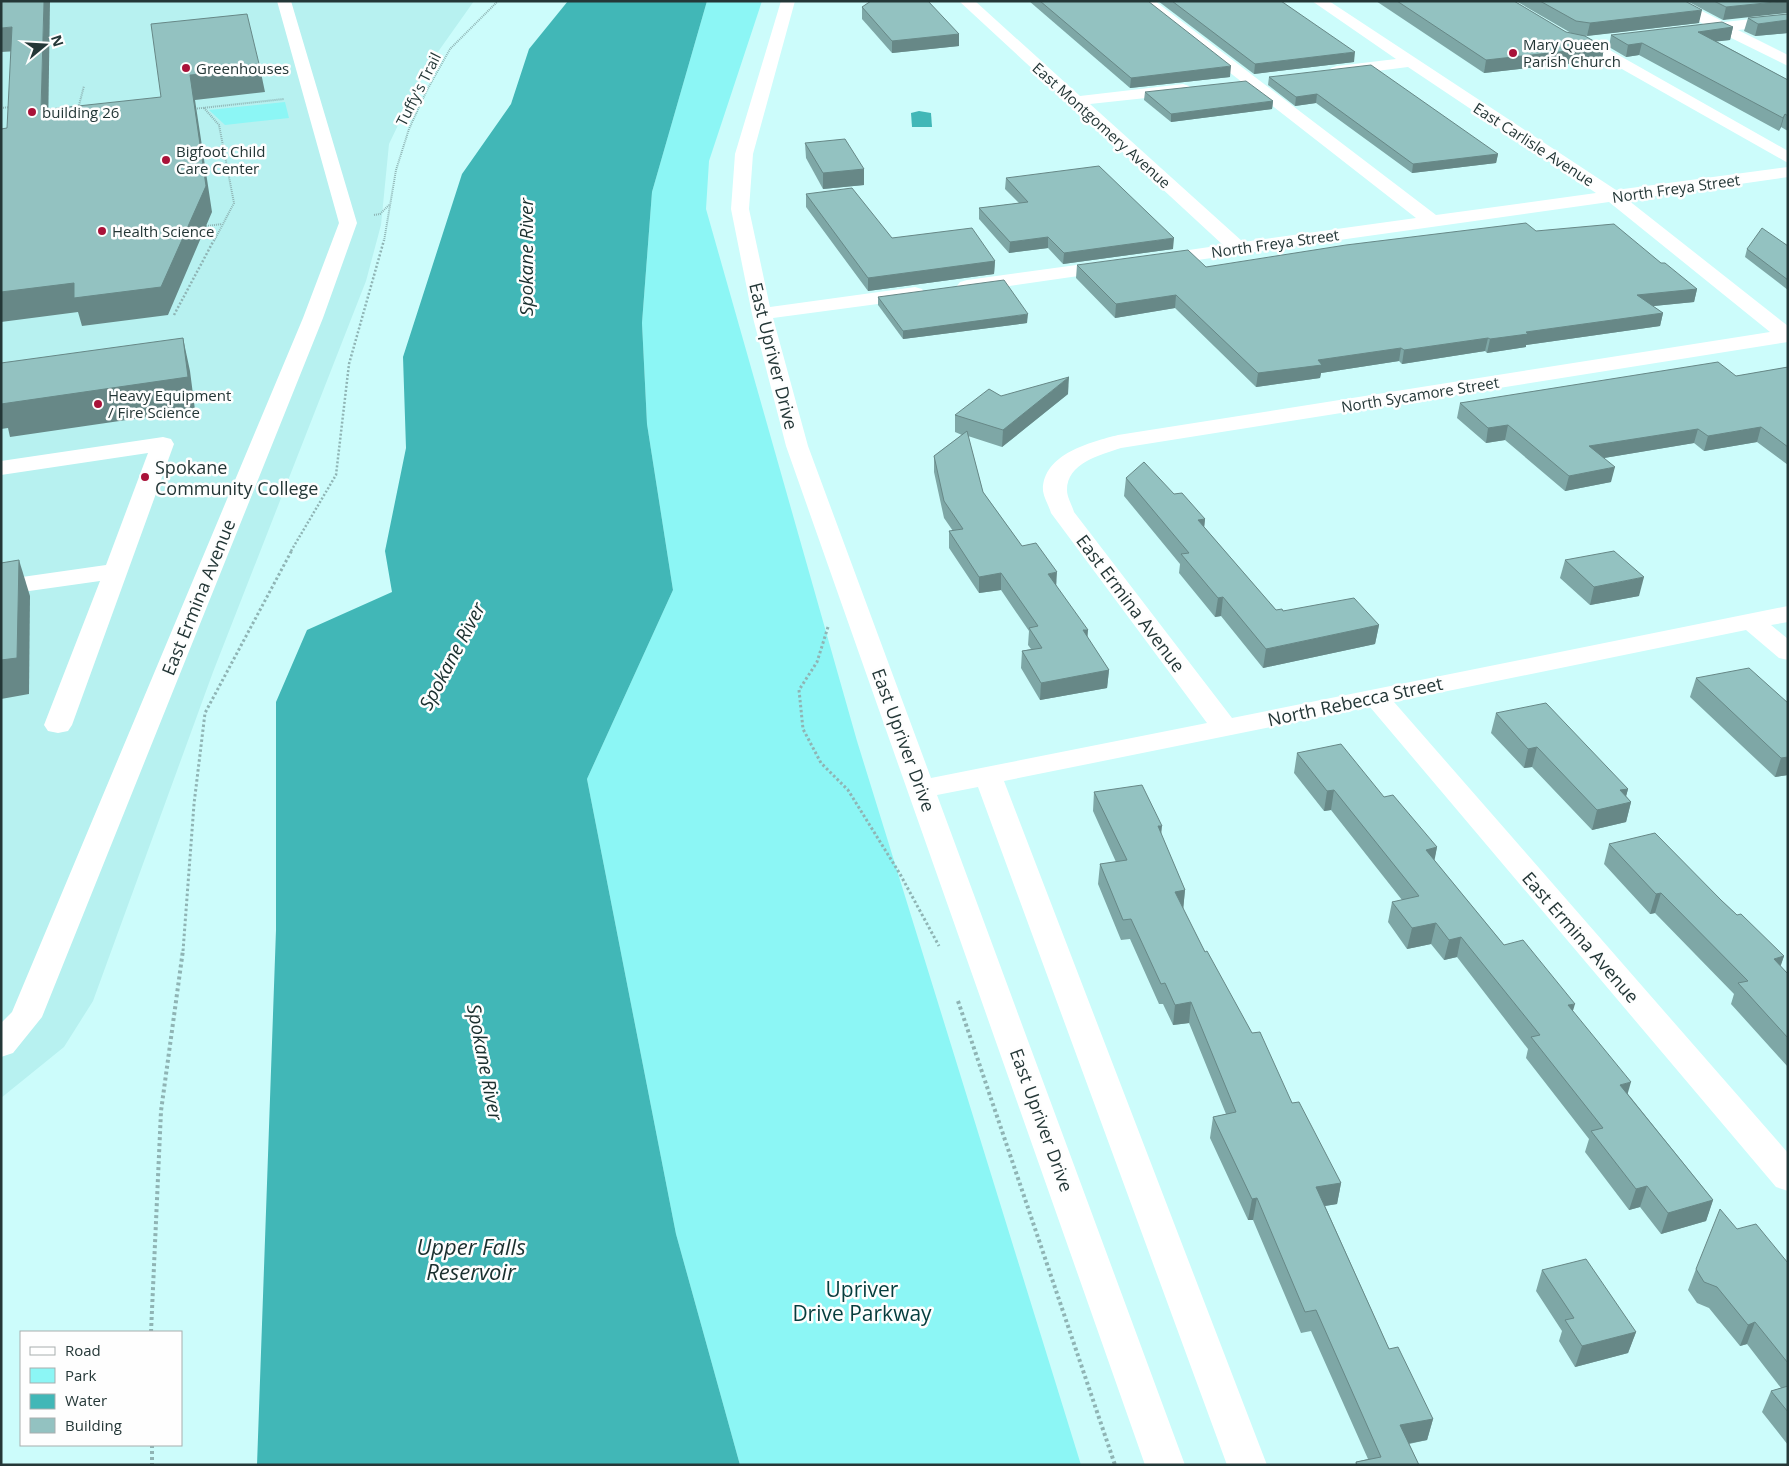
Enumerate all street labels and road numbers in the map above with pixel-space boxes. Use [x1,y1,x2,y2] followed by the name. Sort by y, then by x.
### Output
[391,49,445,129] street label: Tuffy's Trail
[1029,58,1175,192] street label: East Montgomery Avenue
[1470,97,1598,191] street label: East Carlisle Avenue
[1611,169,1741,207] street label: North Freya Street
[1210,224,1340,262] street label: North Freya Street
[744,280,804,432] street label: East Upriver Drive
[1340,372,1500,416] street label: North Sycamore Street
[156,515,240,679] street label: East Ermina Avenue
[1071,529,1191,677] street label: East Ermina Avenue
[867,665,941,815] street label: East Upriver Drive
[1265,671,1445,731] street label: North Rebecca Street
[1517,866,1645,1008] street label: East Ermina Avenue
[1005,1045,1079,1195] street label: East Upriver Drive

